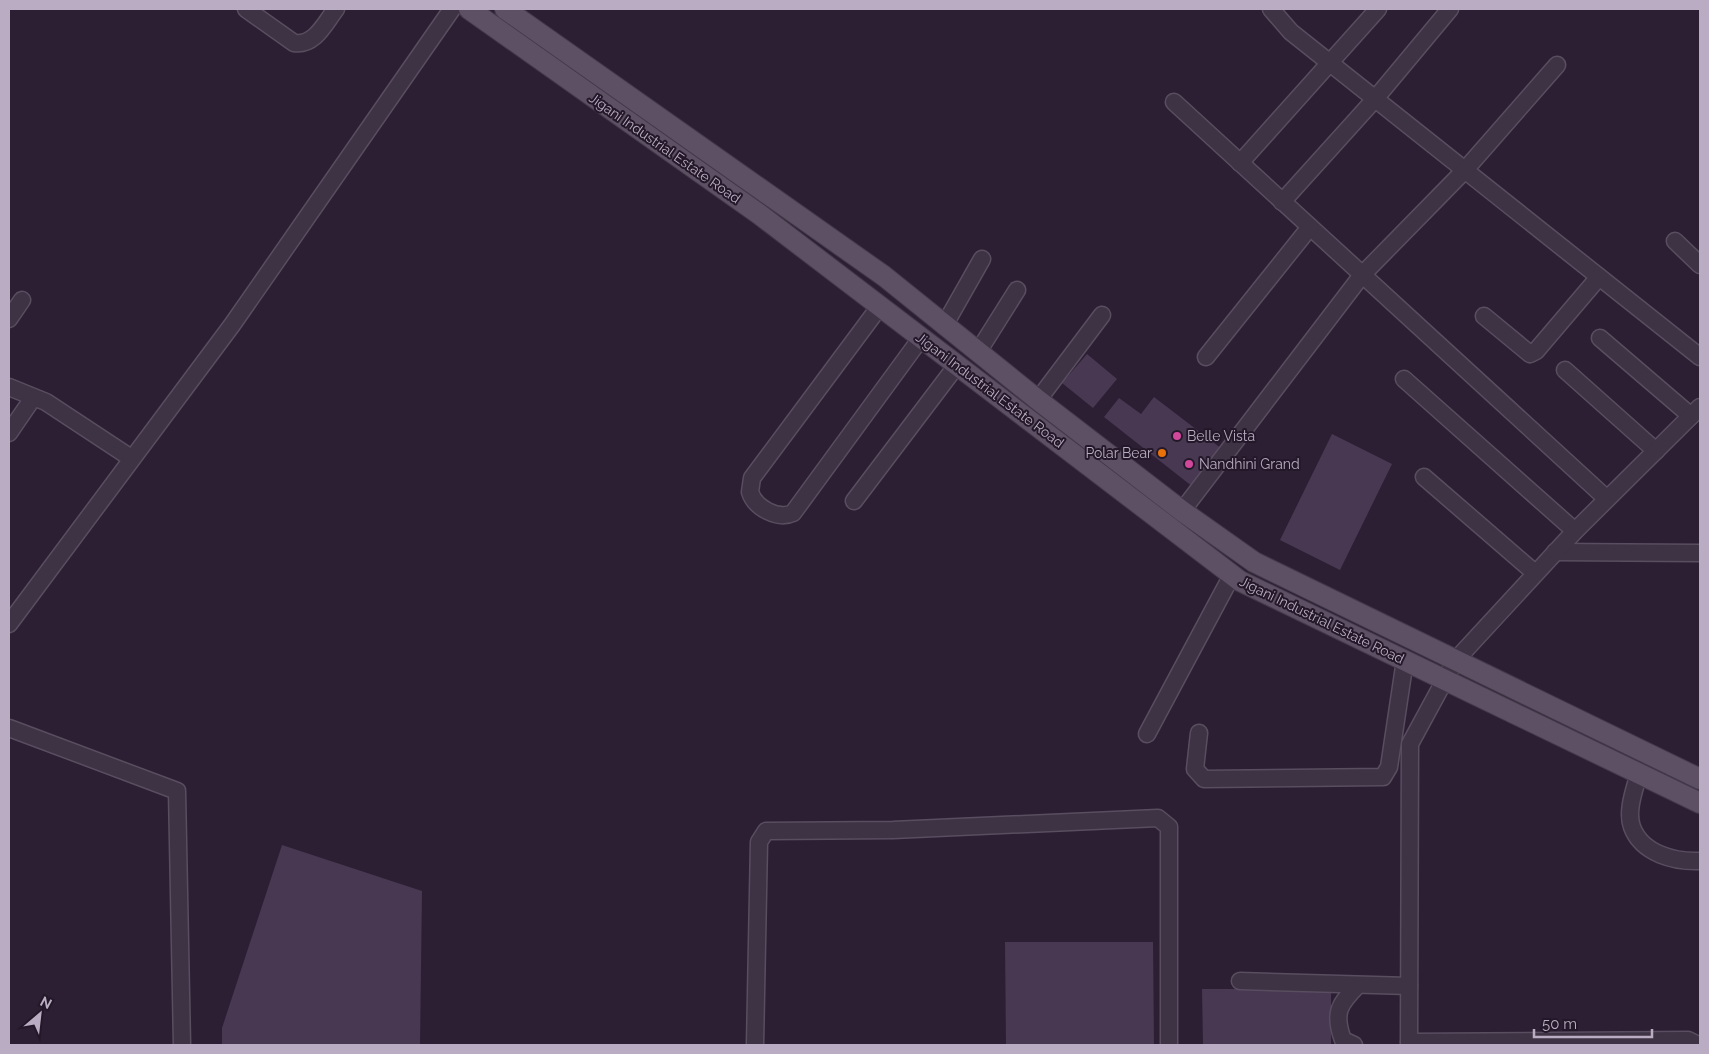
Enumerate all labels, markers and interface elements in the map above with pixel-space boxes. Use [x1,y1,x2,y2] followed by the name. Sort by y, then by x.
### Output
[586,90,744,206] street label: Jigani Industrial Estate Road
[913,329,1067,451] street label: Jigani Industrial Estate Road
[1187,428,1255,444] place label: Belle Vista
[1171,430,1183,442] marker: Belle Vista
[1085,445,1152,461] place label: Polar Bear
[1156,447,1168,459] marker: Polar Bear
[1199,456,1300,472] place label: Nandhini Grand
[1183,458,1195,470] marker: Nandhini Grand
[1237,573,1407,667] street label: Jigani Industrial Estate Road
[15,989,65,1039] north arrow
[38,993,55,1012] text: N
[1534,1006,1652,1038] scale bar
[1542,1015,1577,1033] text: 50 m

